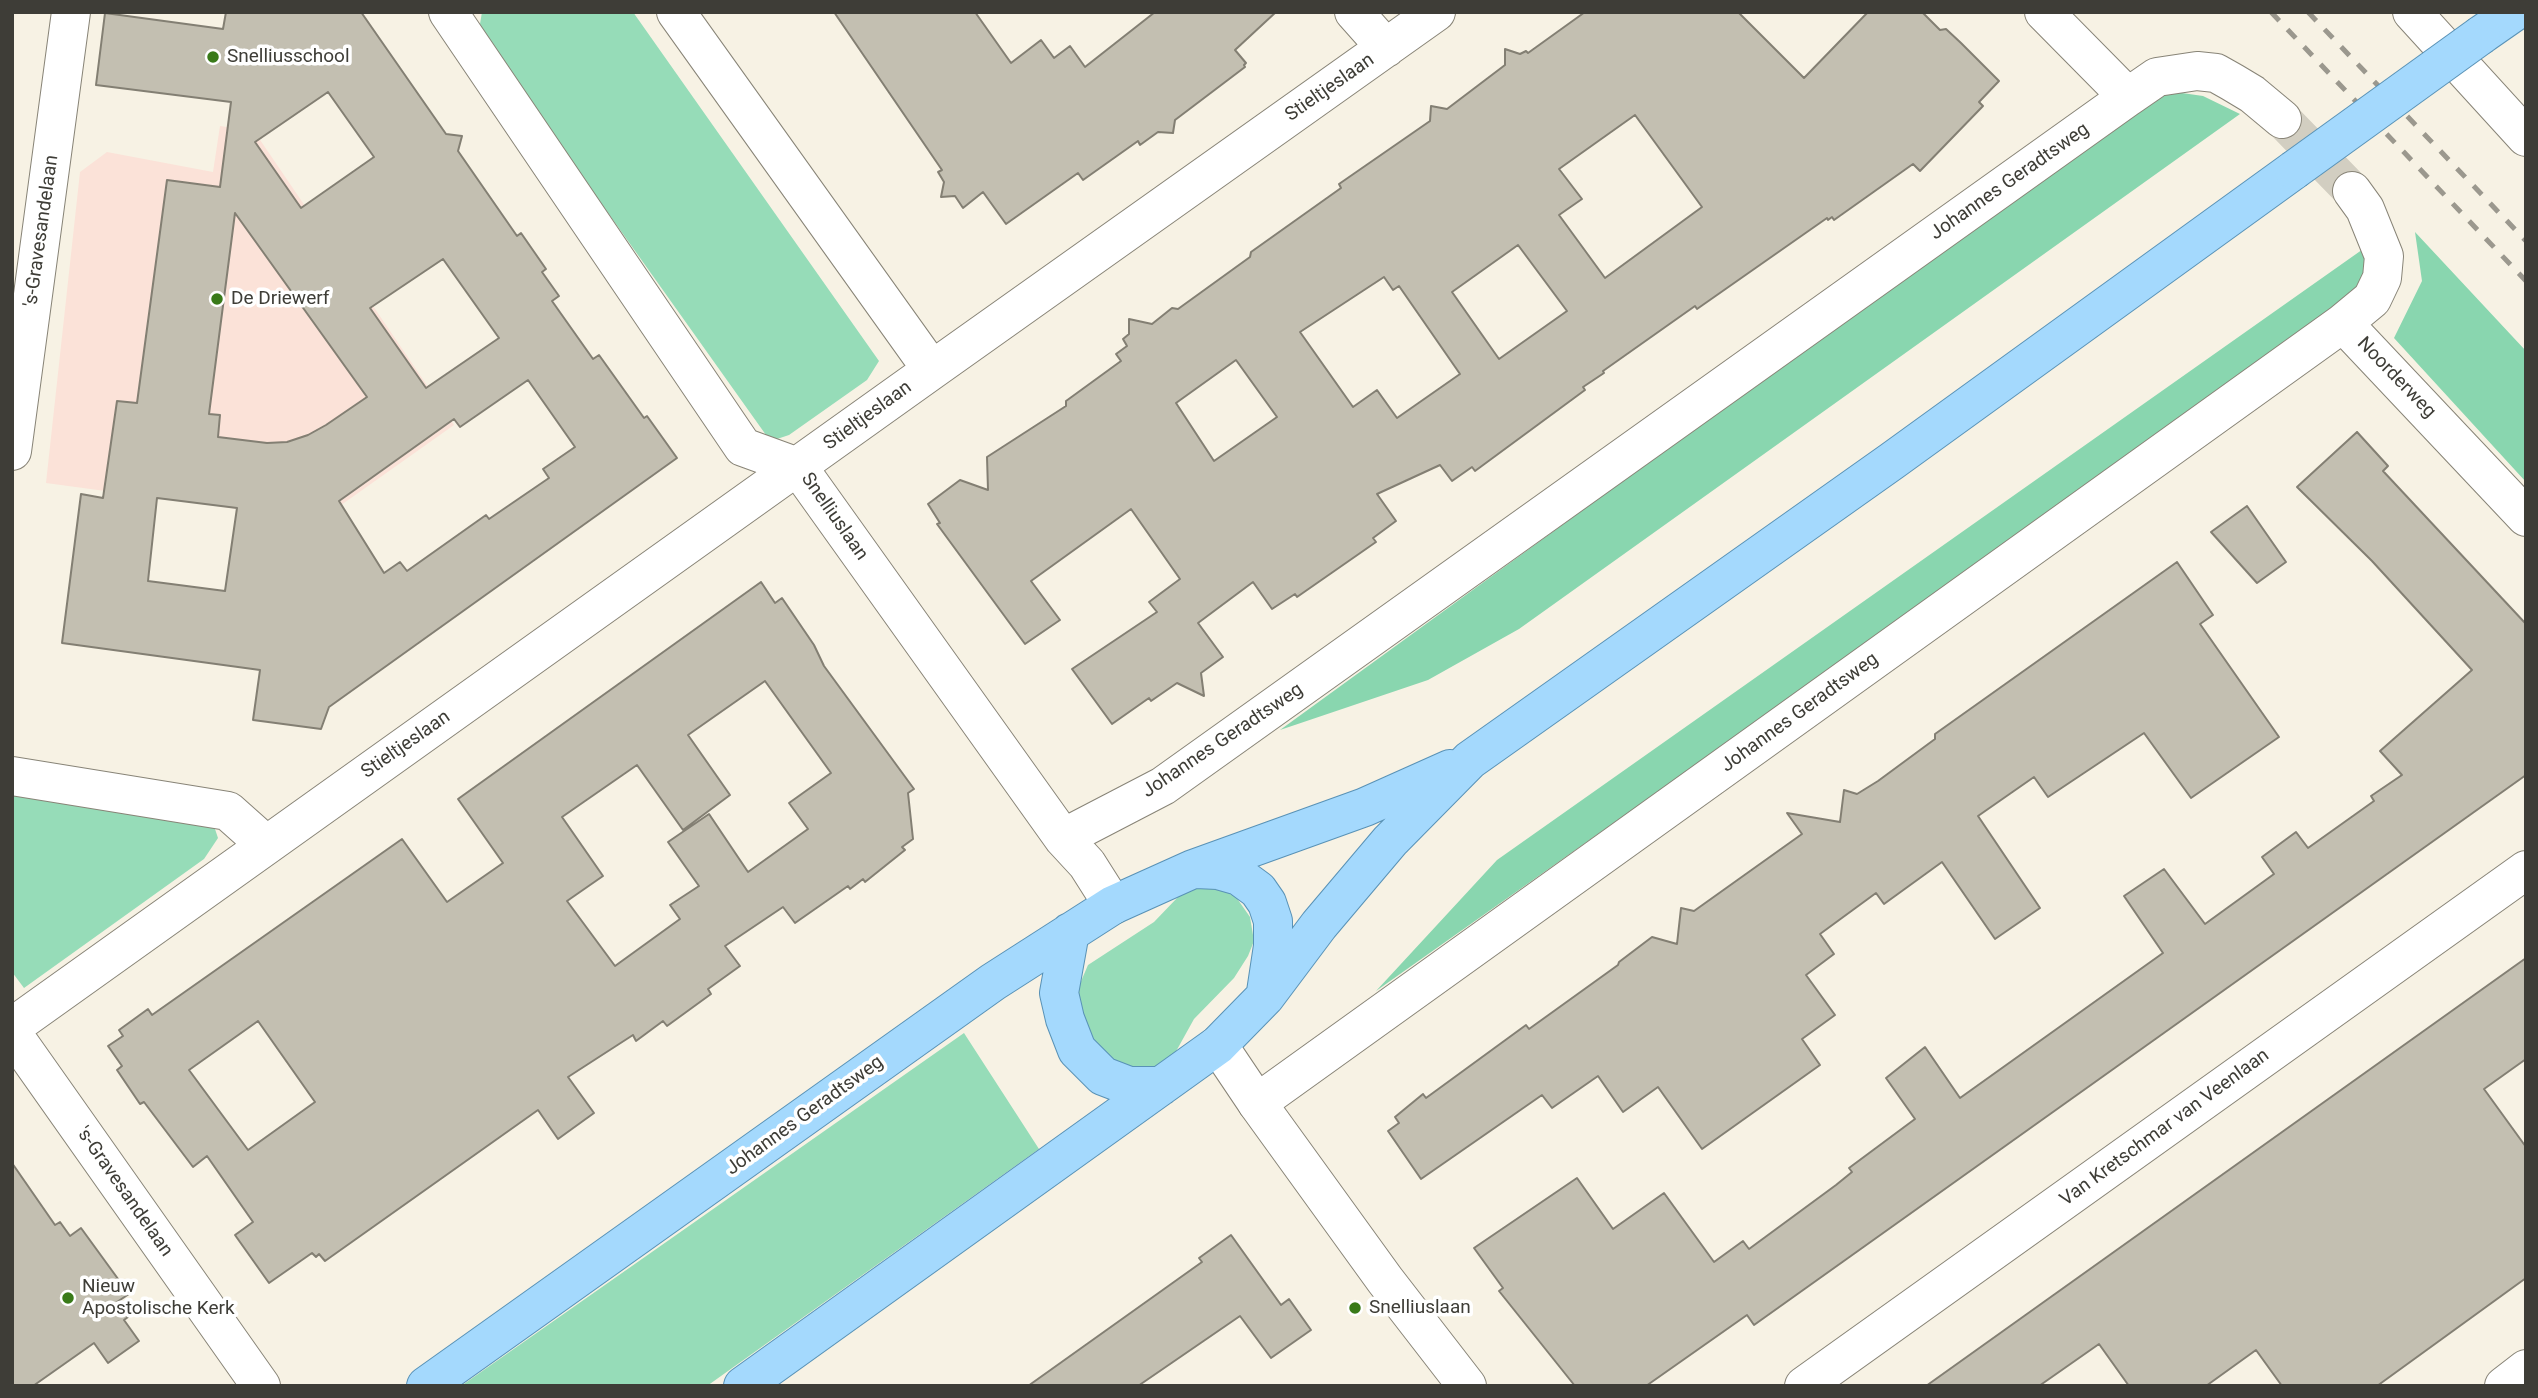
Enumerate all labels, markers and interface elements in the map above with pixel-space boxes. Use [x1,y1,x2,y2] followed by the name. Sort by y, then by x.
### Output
[227,46,349,68] place label: Snelliusschool
[205,49,221,65] marker: Snelliusschool
[1281,49,1379,127] street label: Stieltjeslaan
[1926,118,2094,246] street label: Johannes Geradtsweg
[20,154,64,308] street label: 's-Gravesandelaan
[231,288,329,310] place label: De Driewerf
[209,291,225,307] marker: De Driewerf
[2352,333,2440,423] street label: Noorderweg
[820,376,916,456] street label: Stieltjeslaan
[795,469,873,565] street label: Snelliuslaan
[1717,648,1883,778] street label: Johannes Geradtsweg
[1138,679,1308,803] street label: Johannes Geradtsweg
[357,706,455,784] street label: Stieltjeslaan
[2056,1044,2274,1212] street label: Van Kretschmar van Veenlaan
[722,1051,888,1181] street label: Johannes Geradtsweg
[71,1123,177,1261] street label: 's-Gravesandelaan
[82,1276,235,1320] place label: Nieuw Apostolische Kerk
[60,1290,76,1306] marker: Nieuw Apostolische Kerk
[1369,1297,1471,1319] place label: Snelliuslaan
[1347,1300,1363,1316] marker: Snelliuslaan

